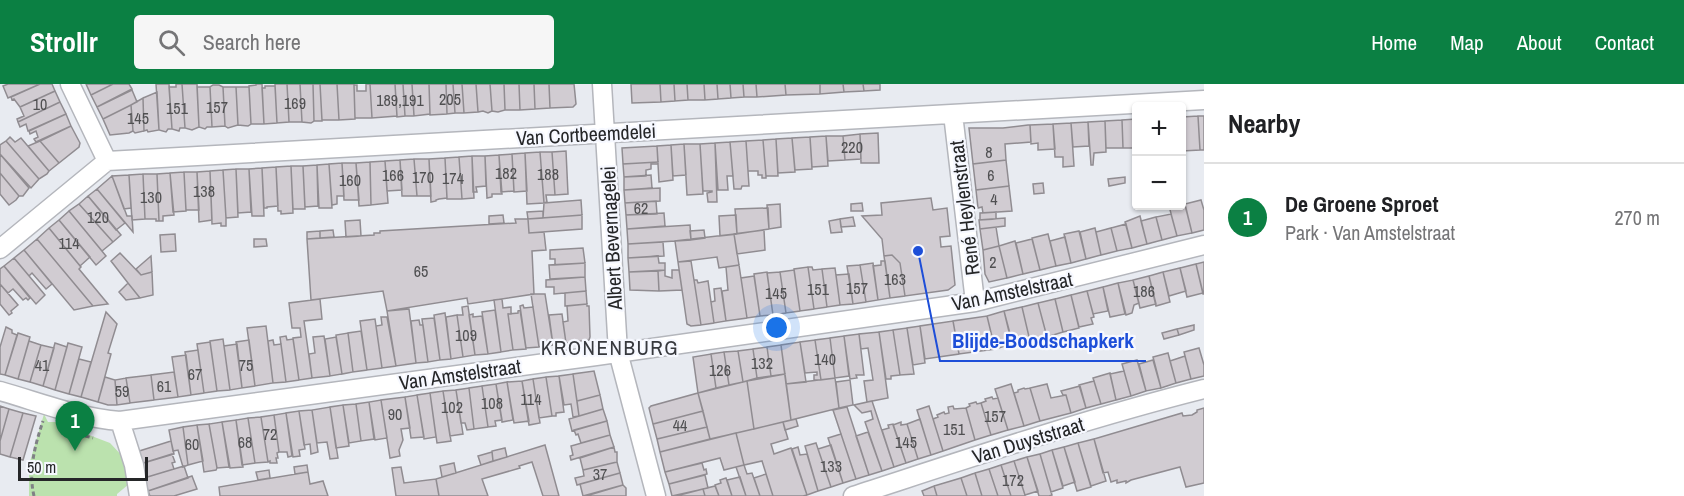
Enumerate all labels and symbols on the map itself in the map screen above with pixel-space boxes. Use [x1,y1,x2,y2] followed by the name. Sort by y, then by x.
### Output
[439,88,461,110] house number: 205
[376,89,424,111] house number: 189,191
[284,92,306,114] house number: 169
[33,93,47,115] house number: 10
[206,96,228,118] house number: 157
[166,97,189,119] house number: 151
[127,107,149,129] house number: 145
[515,117,657,151] street label: Van Cortbeemdelei
[841,136,863,158] house number: 220
[942,139,986,277] street label: René Heylenstraat
[985,141,993,163] house number: 8
[495,162,517,184] house number: 182
[537,163,559,185] house number: 188
[382,164,404,186] house number: 166
[987,164,995,186] house number: 6
[594,165,628,312] street label: Albert Bevernagelei
[412,166,434,188] house number: 170
[442,167,464,189] house number: 174
[339,169,361,191] house number: 160
[193,180,215,202] house number: 138
[140,186,162,208] house number: 130
[990,188,998,210] house number: 4
[634,197,648,219] house number: 62
[87,206,109,228] house number: 120
[59,232,79,254] house number: 114
[989,251,997,273] house number: 2
[414,260,428,282] house number: 65
[949,265,1075,317] street label: Van Amstelstraat
[884,268,906,290] house number: 163
[846,277,868,299] house number: 157
[807,278,830,300] house number: 151
[1133,280,1155,302] house number: 186
[765,282,787,304] house number: 145
[762,313,791,342] your location
[940,322,1146,361] callout: Blijde-Boodschapkerk
[455,324,477,346] house number: 109
[952,326,1134,355] text: Blijde-Boodschapkerk
[541,333,679,362] district label: KRONENBURG
[814,348,836,370] house number: 140
[397,352,523,396] street label: Van Amstelstraat
[751,352,773,374] house number: 132
[35,354,50,376] house number: 41
[239,354,253,376] house number: 75
[709,359,731,381] house number: 126
[188,363,202,385] house number: 67
[157,375,172,397] house number: 61
[115,380,129,402] house number: 59
[521,388,541,410] house number: 114
[481,392,503,414] house number: 108
[441,396,463,418] house number: 102
[56,402,94,451] pin: 1
[388,403,402,425] house number: 90
[984,405,1006,427] house number: 157
[969,410,1088,470] street label: Van Duyststraat
[673,414,687,436] house number: 44
[943,418,966,440] house number: 151
[263,423,277,445] house number: 72
[238,431,252,453] house number: 68
[895,431,917,453] house number: 145
[185,433,199,455] house number: 60
[18,454,148,482] scale bar
[820,455,842,477] house number: 133
[593,463,607,485] house number: 37
[1002,469,1024,491] house number: 172

